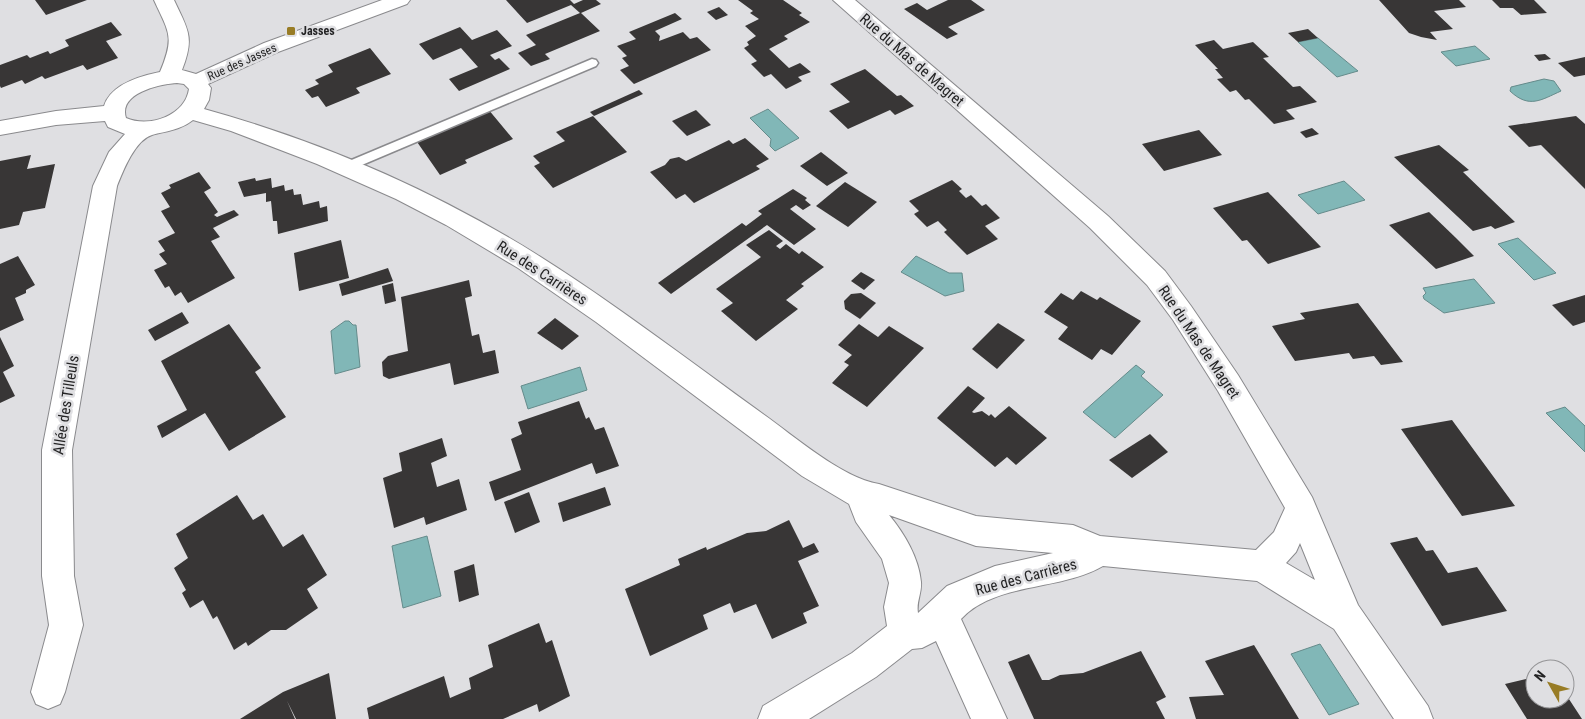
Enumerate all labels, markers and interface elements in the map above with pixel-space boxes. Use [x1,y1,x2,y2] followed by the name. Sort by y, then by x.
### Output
[856,10,968,110] street label: Rue du Mas de Magret
[301,24,335,38] place label: Jasses
[285,25,297,37] marker: Jasses
[205,41,279,83] street label: Rue des Jasses
[493,237,591,309] street label: Rue des Carrières
[1155,282,1243,402] street label: Rue du Mas de Magret
[49,354,83,456] street label: Allée des Tilleuls
[973,555,1079,599] street label: Rue des Carrières
[1525,659,1575,709] north arrow
[1531,667,1549,684] text: N

